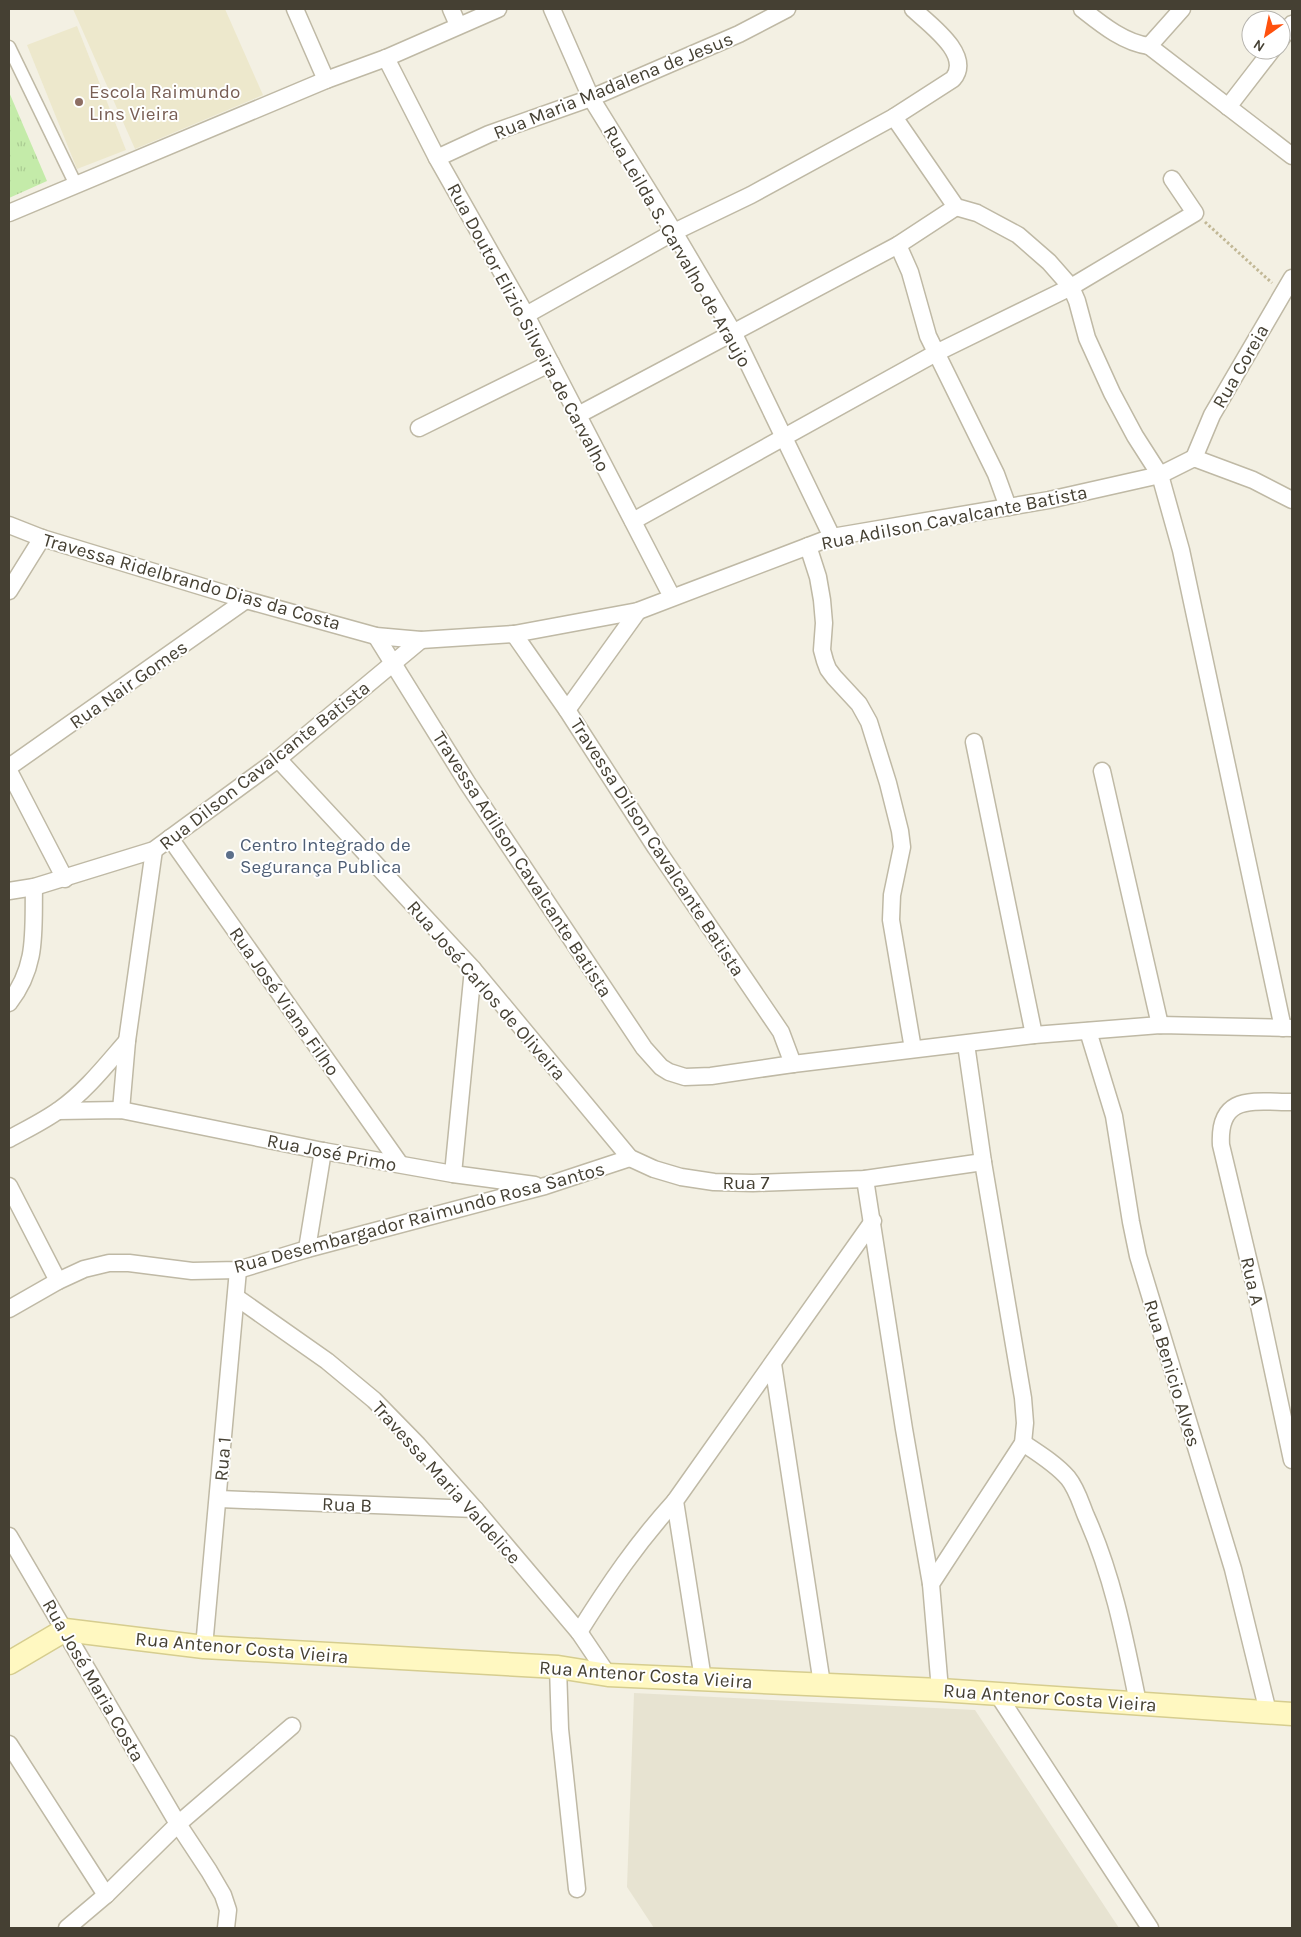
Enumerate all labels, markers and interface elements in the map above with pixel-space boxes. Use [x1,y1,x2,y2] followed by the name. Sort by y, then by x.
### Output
[1241,10,1291,60] north arrow
[490,28,736,144] street label: Rua Maria Madalena de Jesus
[1250,36,1268,55] text: N
[89,81,240,125] place label: Escola Raimundo Lins Vieira
[73,96,85,108] marker: Escola Raimundo Lins Vieira
[599,122,756,371] street label: Rua Leilda S. Carvalho de Araujo
[442,179,614,476] street label: Rua Doutor Elizio Silveira de Carvalho
[1208,321,1274,412] street label: Rua Coreia
[819,481,1089,555] street label: Rua Adilson Cavalcante Batista
[40,529,343,635] street label: Travessa Ridelbrando Dias da Costa
[65,636,192,734] street label: Rua Nair Gomes
[155,677,374,855] street label: Rua Dilson Cavalcante Batista
[565,715,749,981] street label: Travessa Dilson Cavalcante Batista
[428,728,616,1002] street label: Travessa Adilson Cavalcante Batista
[240,834,411,878] place label: Centro Integrado de Segurança Publica
[224,849,236,861] marker: Centro Integrado de Segurança Publica
[402,896,570,1085] street label: Rua José Carlos de Oliveira
[225,923,344,1080] street label: Rua José Viana Filho
[265,1130,399,1176] street label: Rua José Primo
[231,1158,607,1278] street label: Rua Desembargador Raimundo Rosa Santos
[722,1172,770,1194] street label: Rua 7
[1236,1255,1268,1308] street label: Rua A
[1139,1297,1205,1450] street label: Rua Benicio Alves
[367,1397,525,1568] street label: Travessa Maria Valdelice
[210,1436,236,1482] street label: Rua 1
[322,1493,372,1517] street label: Rua B
[38,1595,149,1766] street label: Rua José Maria Costa
[134,1628,349,1668] street label: Rua Antenor Costa Vieira
[538,1657,753,1693] street label: Rua Antenor Costa Vieira
[942,1680,1157,1716] street label: Rua Antenor Costa Vieira

